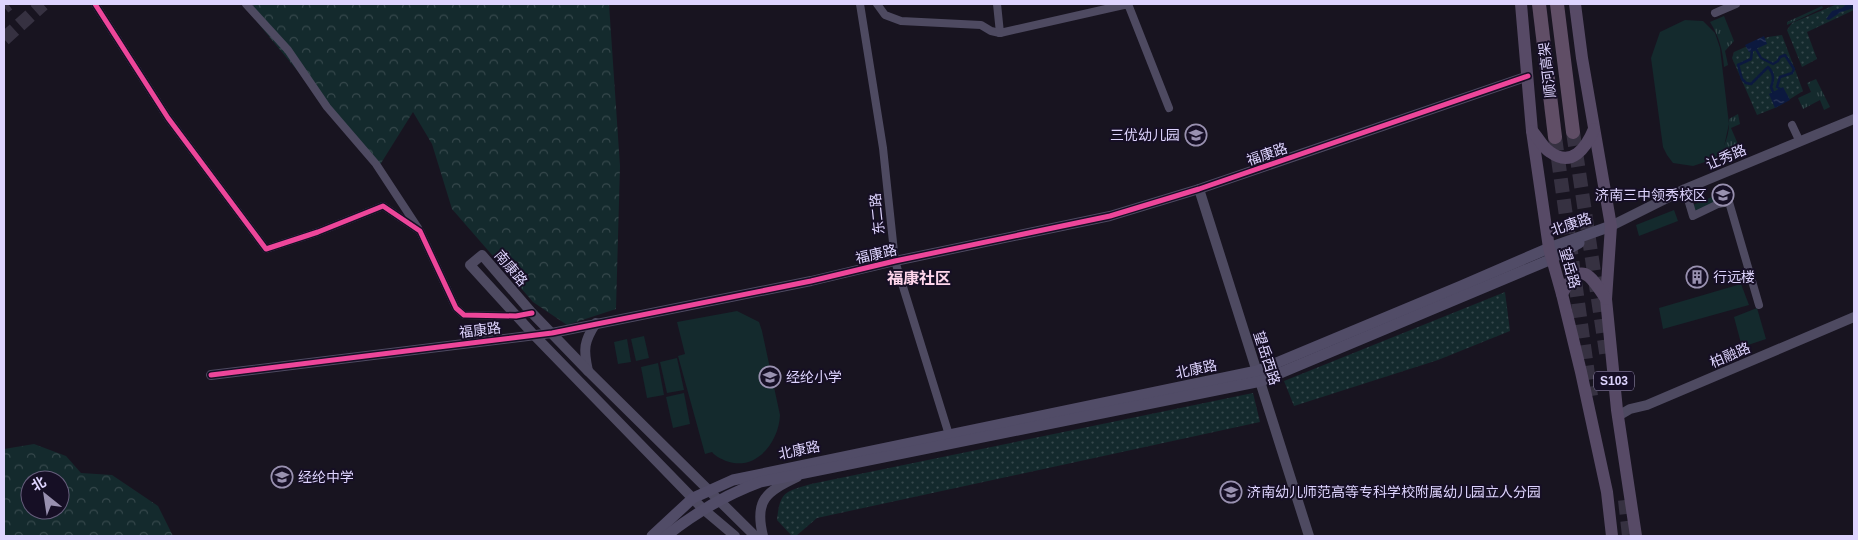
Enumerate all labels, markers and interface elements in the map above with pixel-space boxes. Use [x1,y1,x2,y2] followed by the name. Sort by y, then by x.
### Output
[1536,41,1558,99] street label: 顺河高架
[1184,123,1208,147] school or university icon: 三优幼儿园
[1110,127,1180,143] place label: 三优幼儿园
[1245,140,1289,168] street label: 福康路
[1704,141,1748,173] street label: 让秀路
[1711,183,1735,207] school or university icon: 济南三中领秀校区
[1595,187,1707,203] place label: 济南三中领秀校区
[867,192,887,236] street label: 东二路
[1549,210,1593,238] street label: 北康路
[854,241,898,267] street label: 福康路
[1557,246,1583,290] street label: 望岳路
[491,247,531,289] street label: 南康路
[1685,265,1709,289] building icon: 行远楼
[887,269,951,287] district label: 福康社区
[1713,269,1755,285] place label: 行远楼
[458,320,502,340] street label: 福康路
[1251,329,1283,387] street label: 望岳西路
[1708,339,1752,371] street label: 柏融路
[1174,357,1218,381] street label: 北康路
[758,365,782,389] school or university icon: 经纶小学
[786,369,842,385] place label: 经纶小学
[1594,372,1634,391] road number: S103
[777,438,821,462] street label: 北康路
[270,465,294,489] school or university icon: 经纶中学
[298,469,354,485] place label: 经纶中学
[20,470,70,520] north arrow
[28,473,49,494] text: 北
[1219,480,1243,504] school or university icon: 济南幼儿师范高等专科学校附属幼儿园立人分园
[1247,484,1541,500] place label: 济南幼儿师范高等专科学校附属幼儿园立人分园

